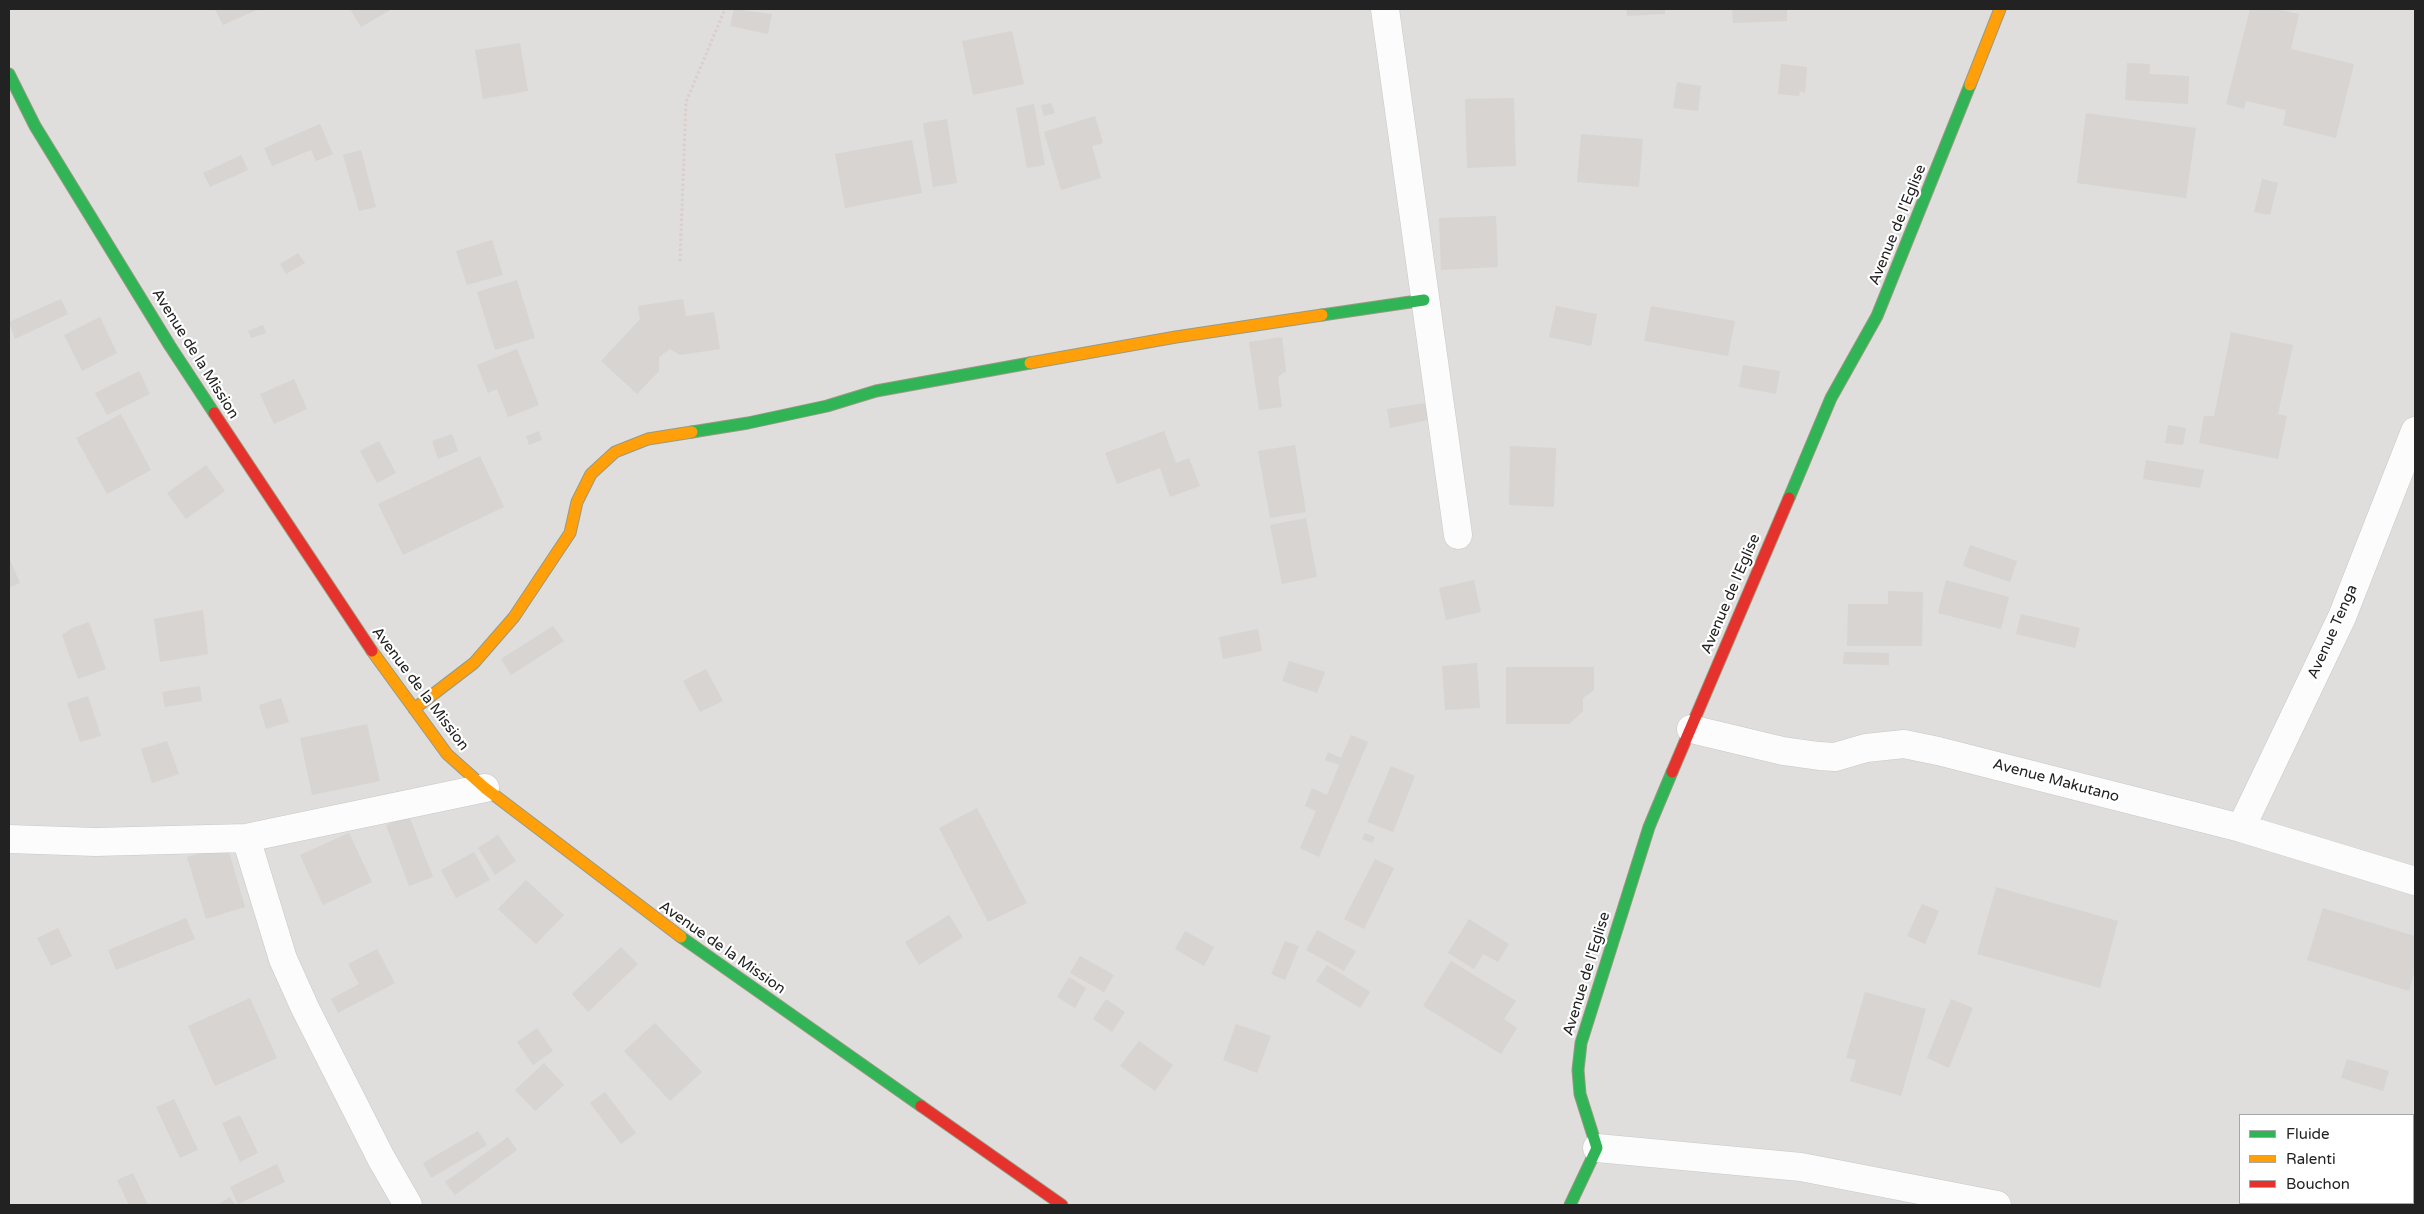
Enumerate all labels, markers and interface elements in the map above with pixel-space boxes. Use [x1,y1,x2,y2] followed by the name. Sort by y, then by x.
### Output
[1866,162,1930,288] street label: Avenue de l'Eglise
[148,286,242,422] street label: Avenue de la Mission
[1698,531,1764,657] street label: Avenue de l'Eglise
[2304,582,2362,682] street label: Avenue Tenga
[368,624,472,754] street label: Avenue de la Mission
[1991,755,2121,807] street label: Avenue Makutano
[655,898,789,998] street label: Avenue de la Mission
[1560,910,1614,1038] street label: Avenue de l'Eglise
[2239,1114,2414,1204] legend
[2286,1125,2330,1143] text: Fluide
[2286,1150,2336,1168] text: Ralenti
[2286,1175,2350,1193] text: Bouchon

